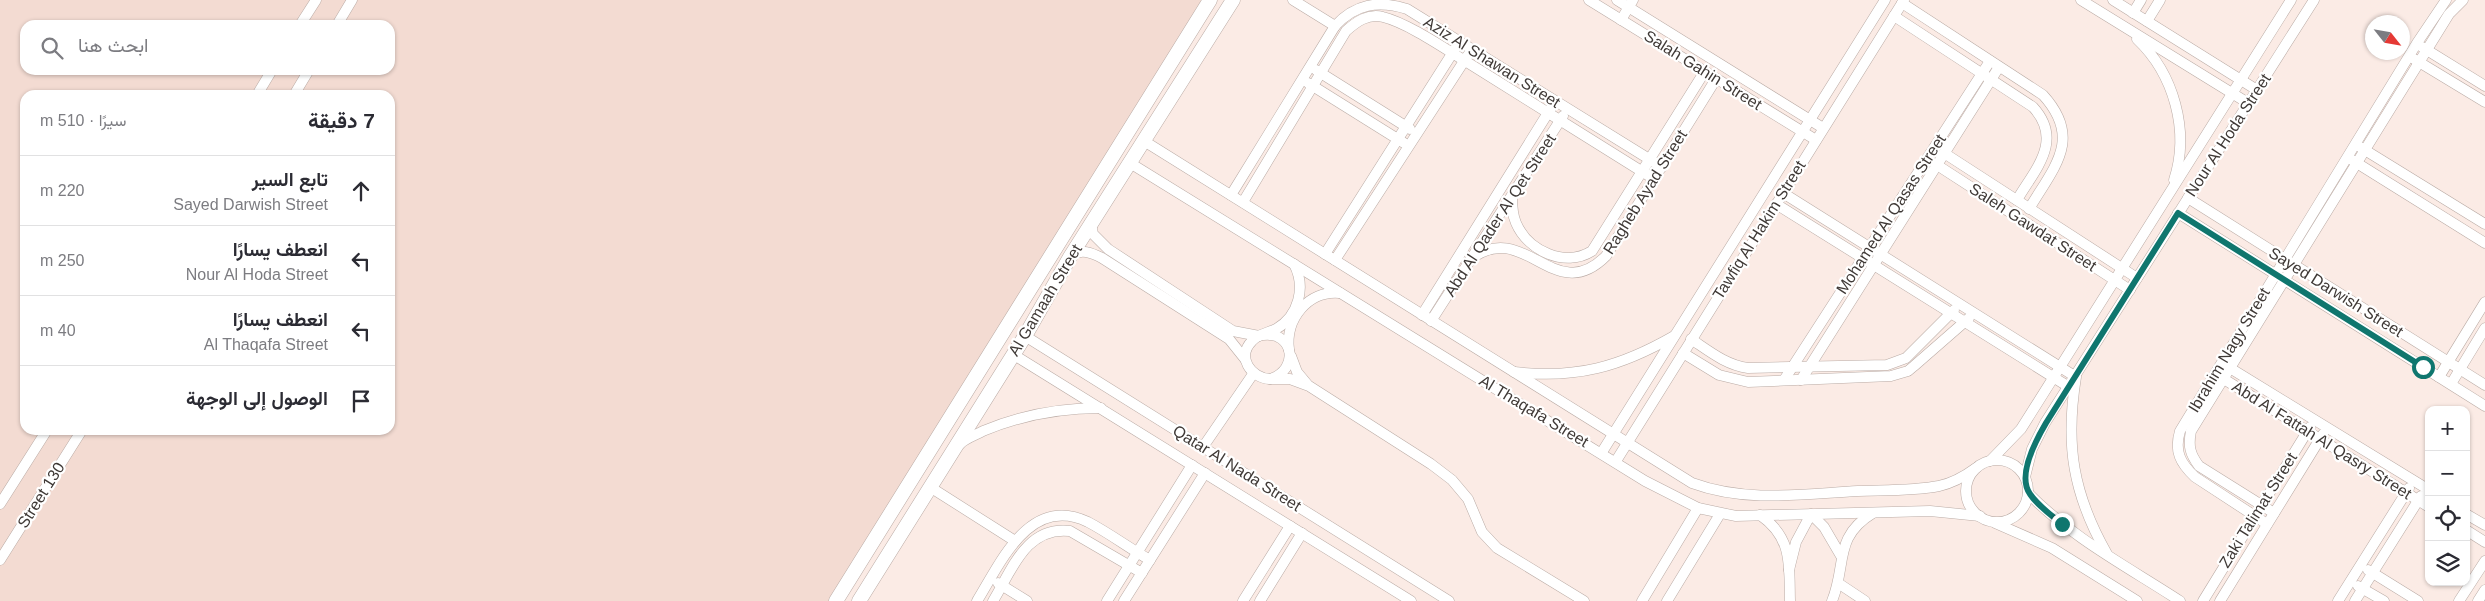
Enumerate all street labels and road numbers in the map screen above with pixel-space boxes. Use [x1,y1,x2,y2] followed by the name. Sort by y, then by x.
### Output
[1421,13,1564,111] street label: Aziz Al Shawan Street
[1641,27,1765,113] street label: Salah Gahin Street
[2182,70,2274,199] street label: Nour Al Hoda Street
[1600,126,1690,257] street label: Ragheb Ayad Street
[1441,130,1559,299] street label: Abd Al Qader Al Qet Street
[1833,131,1949,297] street label: Mohamed Al Qasas Street
[1709,157,1809,302] street label: Tawfiq Al Hakim Street
[1966,180,2100,275] street label: Saleh Gawdat Street
[1005,241,1085,359] street label: Al Gamaah Street
[2266,244,2407,341] street label: Sayed Darwish Street
[2185,284,2273,415] street label: Ibrahim Nagy Street
[1476,372,1592,451] street label: Al Thaqafa Street
[2229,378,2415,503] street label: Abd Al Fattah Al Qasry Street
[1170,422,1305,515] street label: Qatar Al Nada Street
[2216,449,2301,571] street label: Zaki Talimat Street
[14,459,68,531] street label: Street 130

